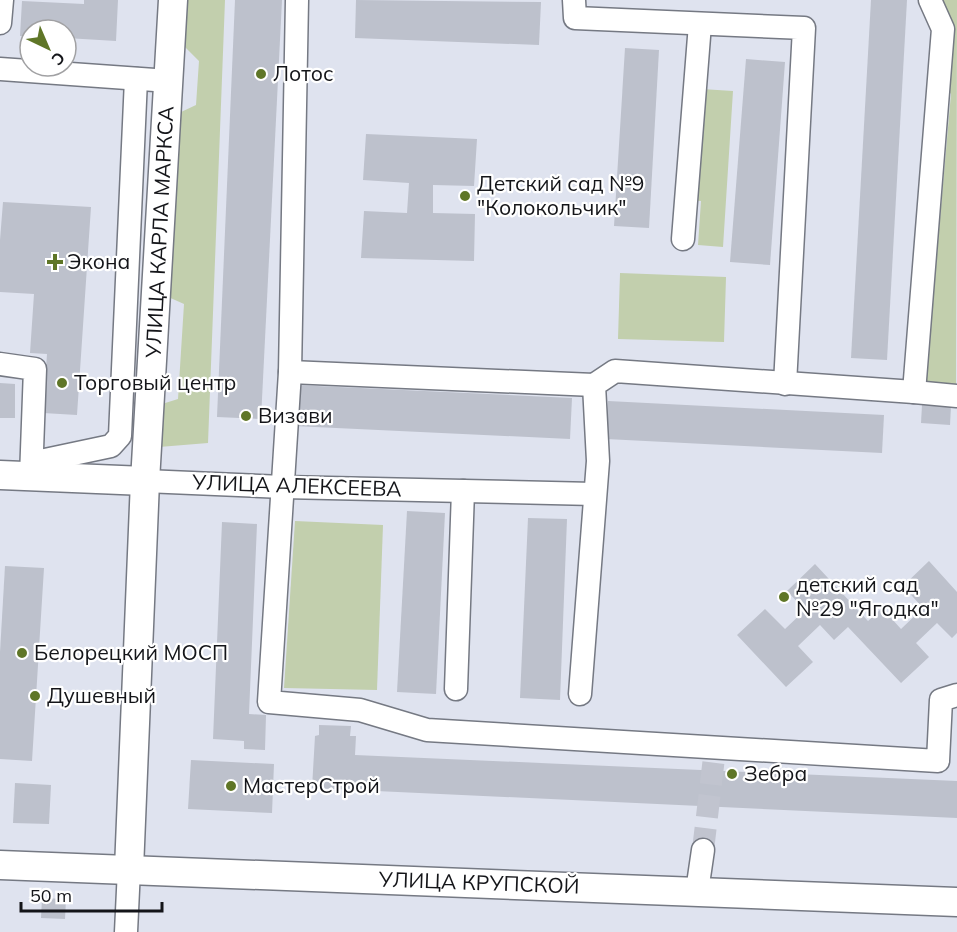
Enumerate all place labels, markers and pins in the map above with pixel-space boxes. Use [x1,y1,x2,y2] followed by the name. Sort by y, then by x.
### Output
[273,60,334,86] place label: Лотос
[254,67,268,81] marker: Лотос
[477,170,644,220] place label: Детский сад №9 "Колокольчик"
[458,189,472,203] marker: Детский сад №9 "Колокольчик"
[67,248,130,274] place label: Экона
[48,255,62,269] marker: Экона
[74,369,236,395] place label: Торговый центр
[55,376,69,390] marker: Торговый центр
[258,402,332,428] place label: Визави
[239,409,253,423] marker: Визави
[796,571,939,621] place label: детский сад №29 "Ягодка"
[777,590,791,604] marker: детский сад №29 "Ягодка"
[34,639,228,665] place label: Белорецкий МОСП
[15,646,29,660] marker: Белорецкий МОСП
[47,682,156,708] place label: Душевный
[28,689,42,703] marker: Душевный
[744,760,807,786] place label: Зебра
[725,767,739,781] marker: Зебра
[243,772,380,798] place label: МастерСтрой
[224,779,238,793] marker: МастерСтрой

